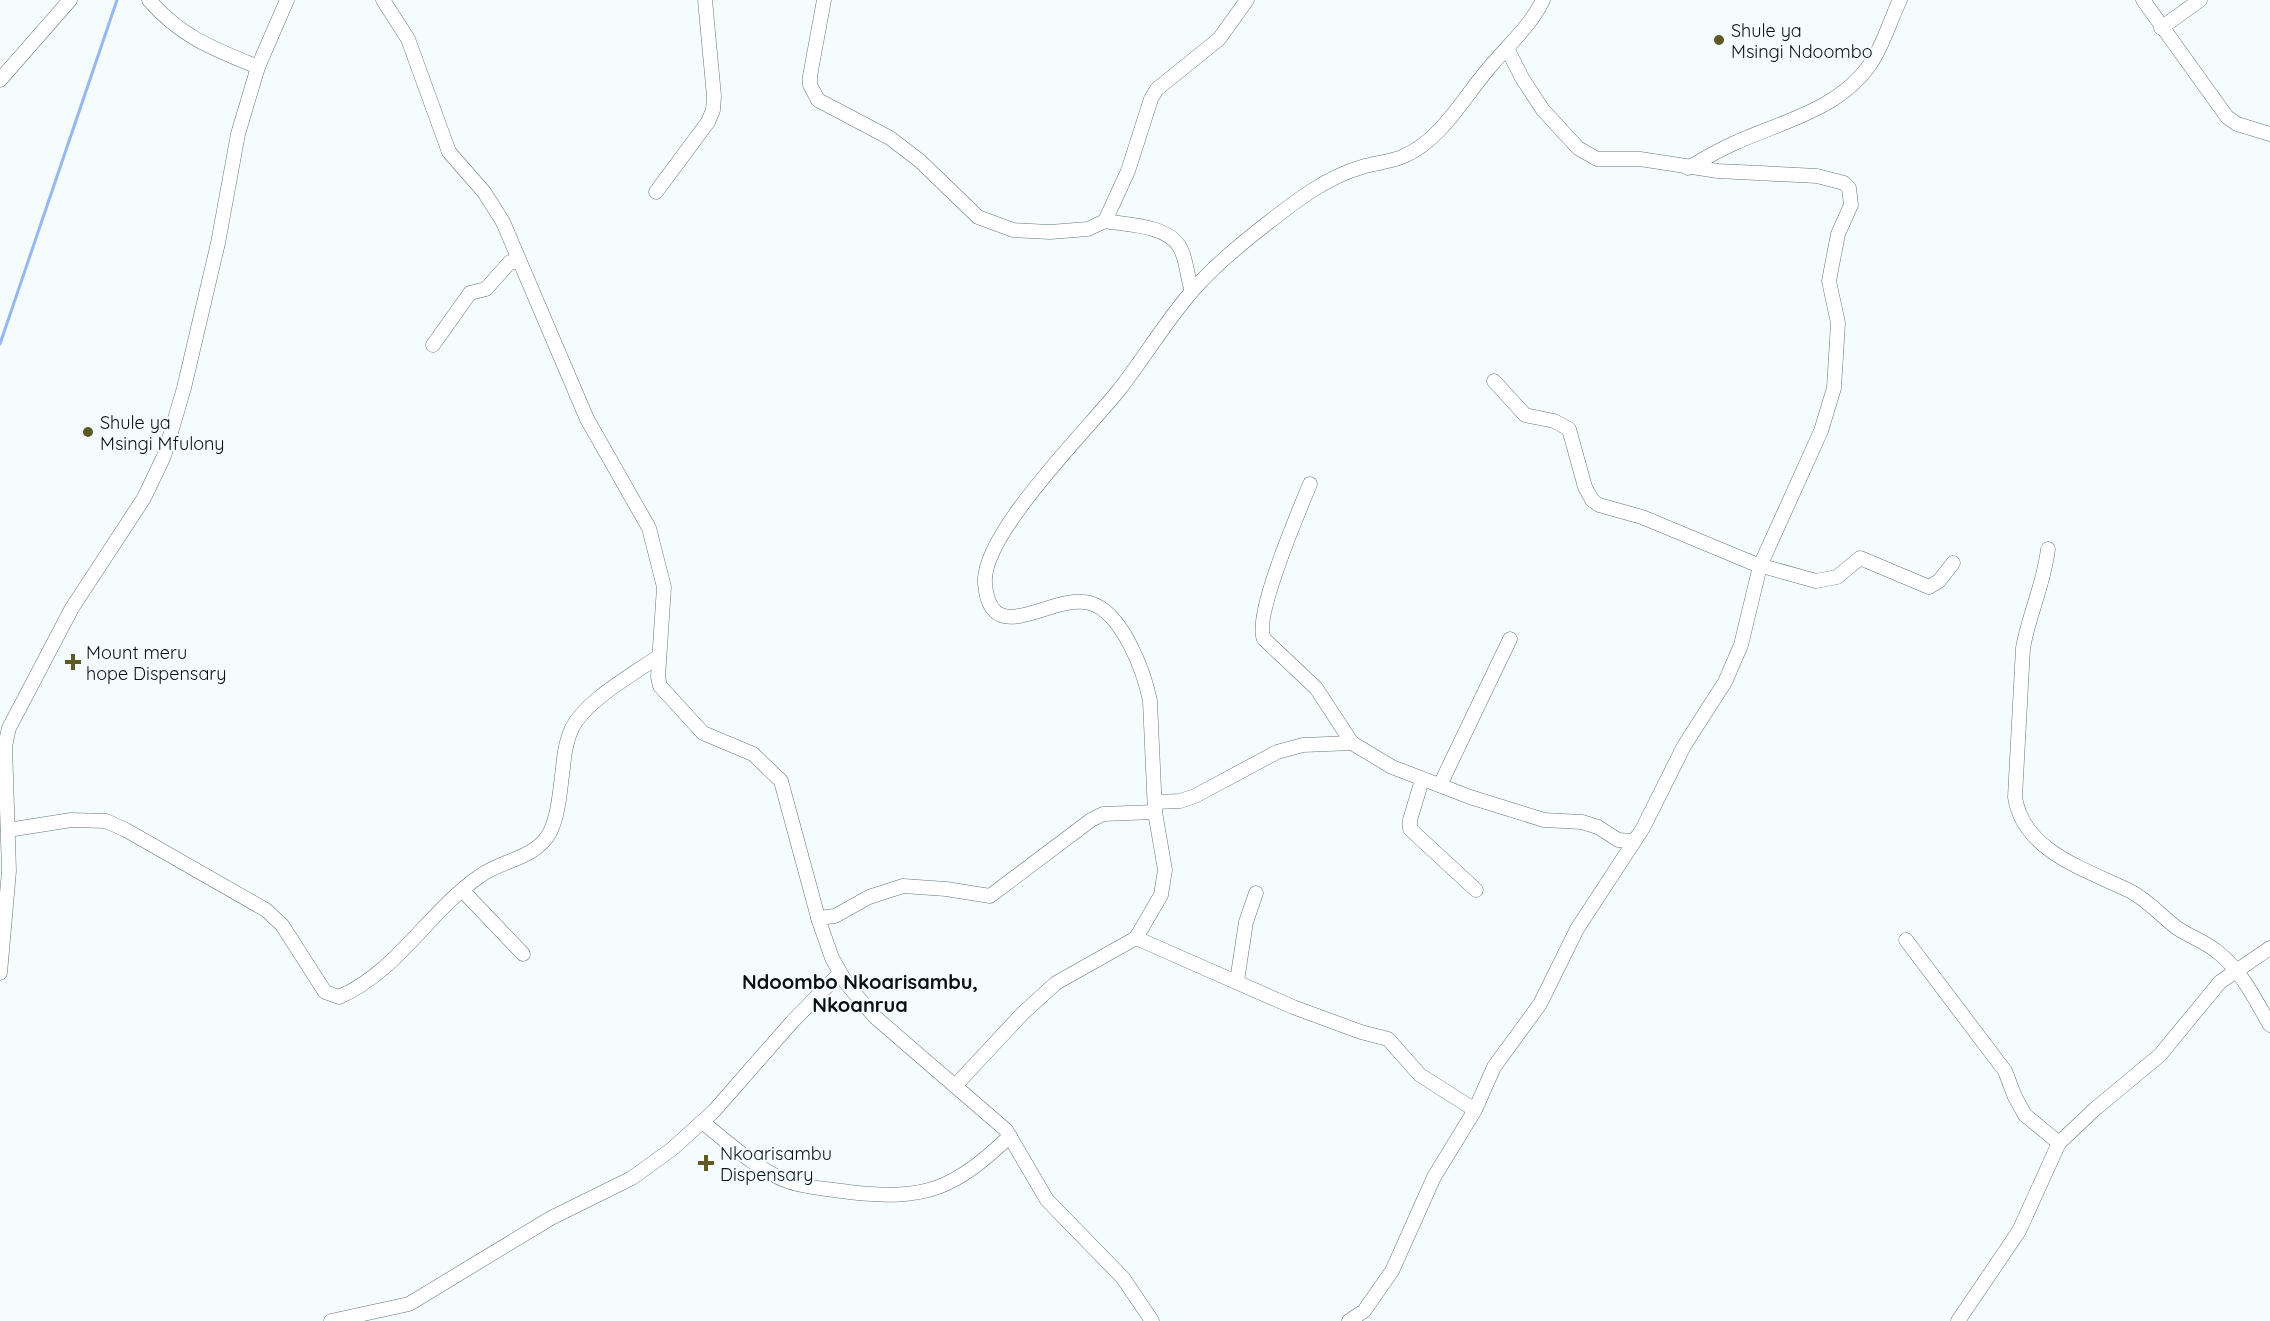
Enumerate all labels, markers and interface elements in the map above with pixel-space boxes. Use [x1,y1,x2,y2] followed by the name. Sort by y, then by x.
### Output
[1731,19,1873,63] place label: Shule ya Msingi Ndoombo
[1712,33,1726,47] marker: Shule ya Msingi Ndoombo
[100,411,225,455] place label: Shule ya Msingi Mfulony
[81,425,95,439] marker: Shule ya Msingi Mfulony
[86,641,226,685] place label: Mount meru hope Dispensary
[64,653,82,671] marker: Mount meru hope Dispensary
[742,969,978,1017] district label: Ndoombo Nkoarisambu, Nkoanrua
[720,1142,832,1186] place label: Nkoarisambu Dispensary
[697,1154,715,1172] marker: Nkoarisambu Dispensary

